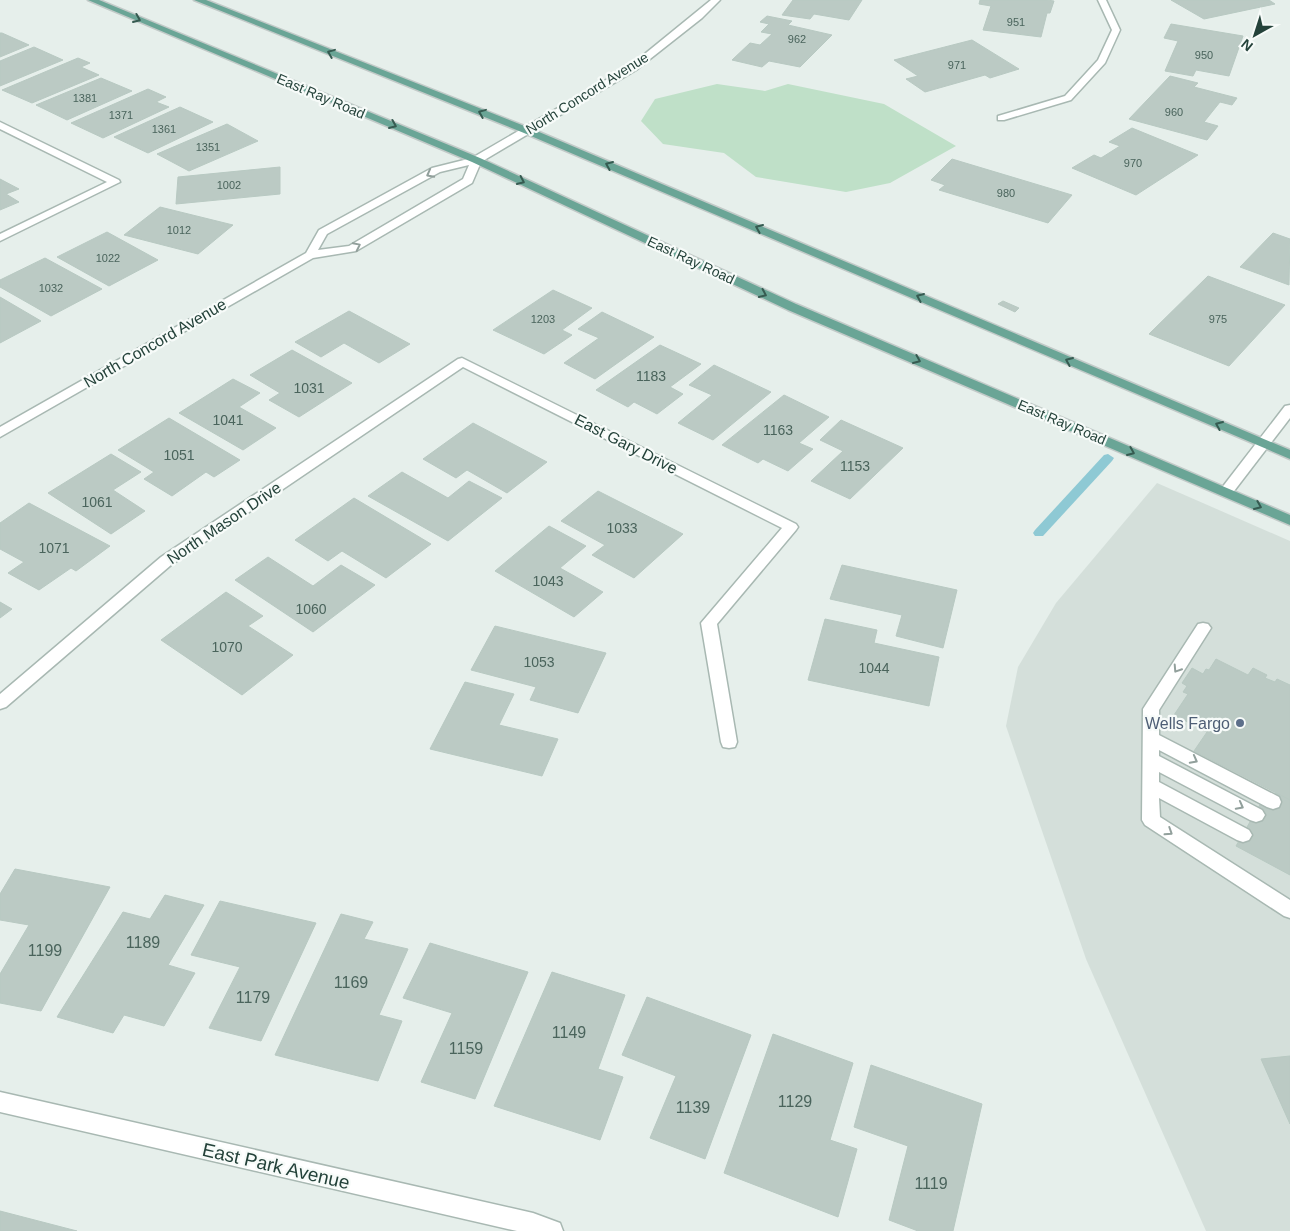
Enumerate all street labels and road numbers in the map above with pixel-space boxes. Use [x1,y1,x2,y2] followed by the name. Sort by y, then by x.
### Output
[523,49,651,137] street label: North Concord Avenue
[275,70,367,122] street label: East Ray Road
[645,233,737,287] street label: East Ray Road
[81,295,229,391] street label: North Concord Avenue
[1016,396,1108,448] street label: East Ray Road
[572,411,680,477] street label: East Gary Drive
[164,479,284,567] street label: North Mason Drive
[200,1139,352,1193] street label: East Park Avenue

